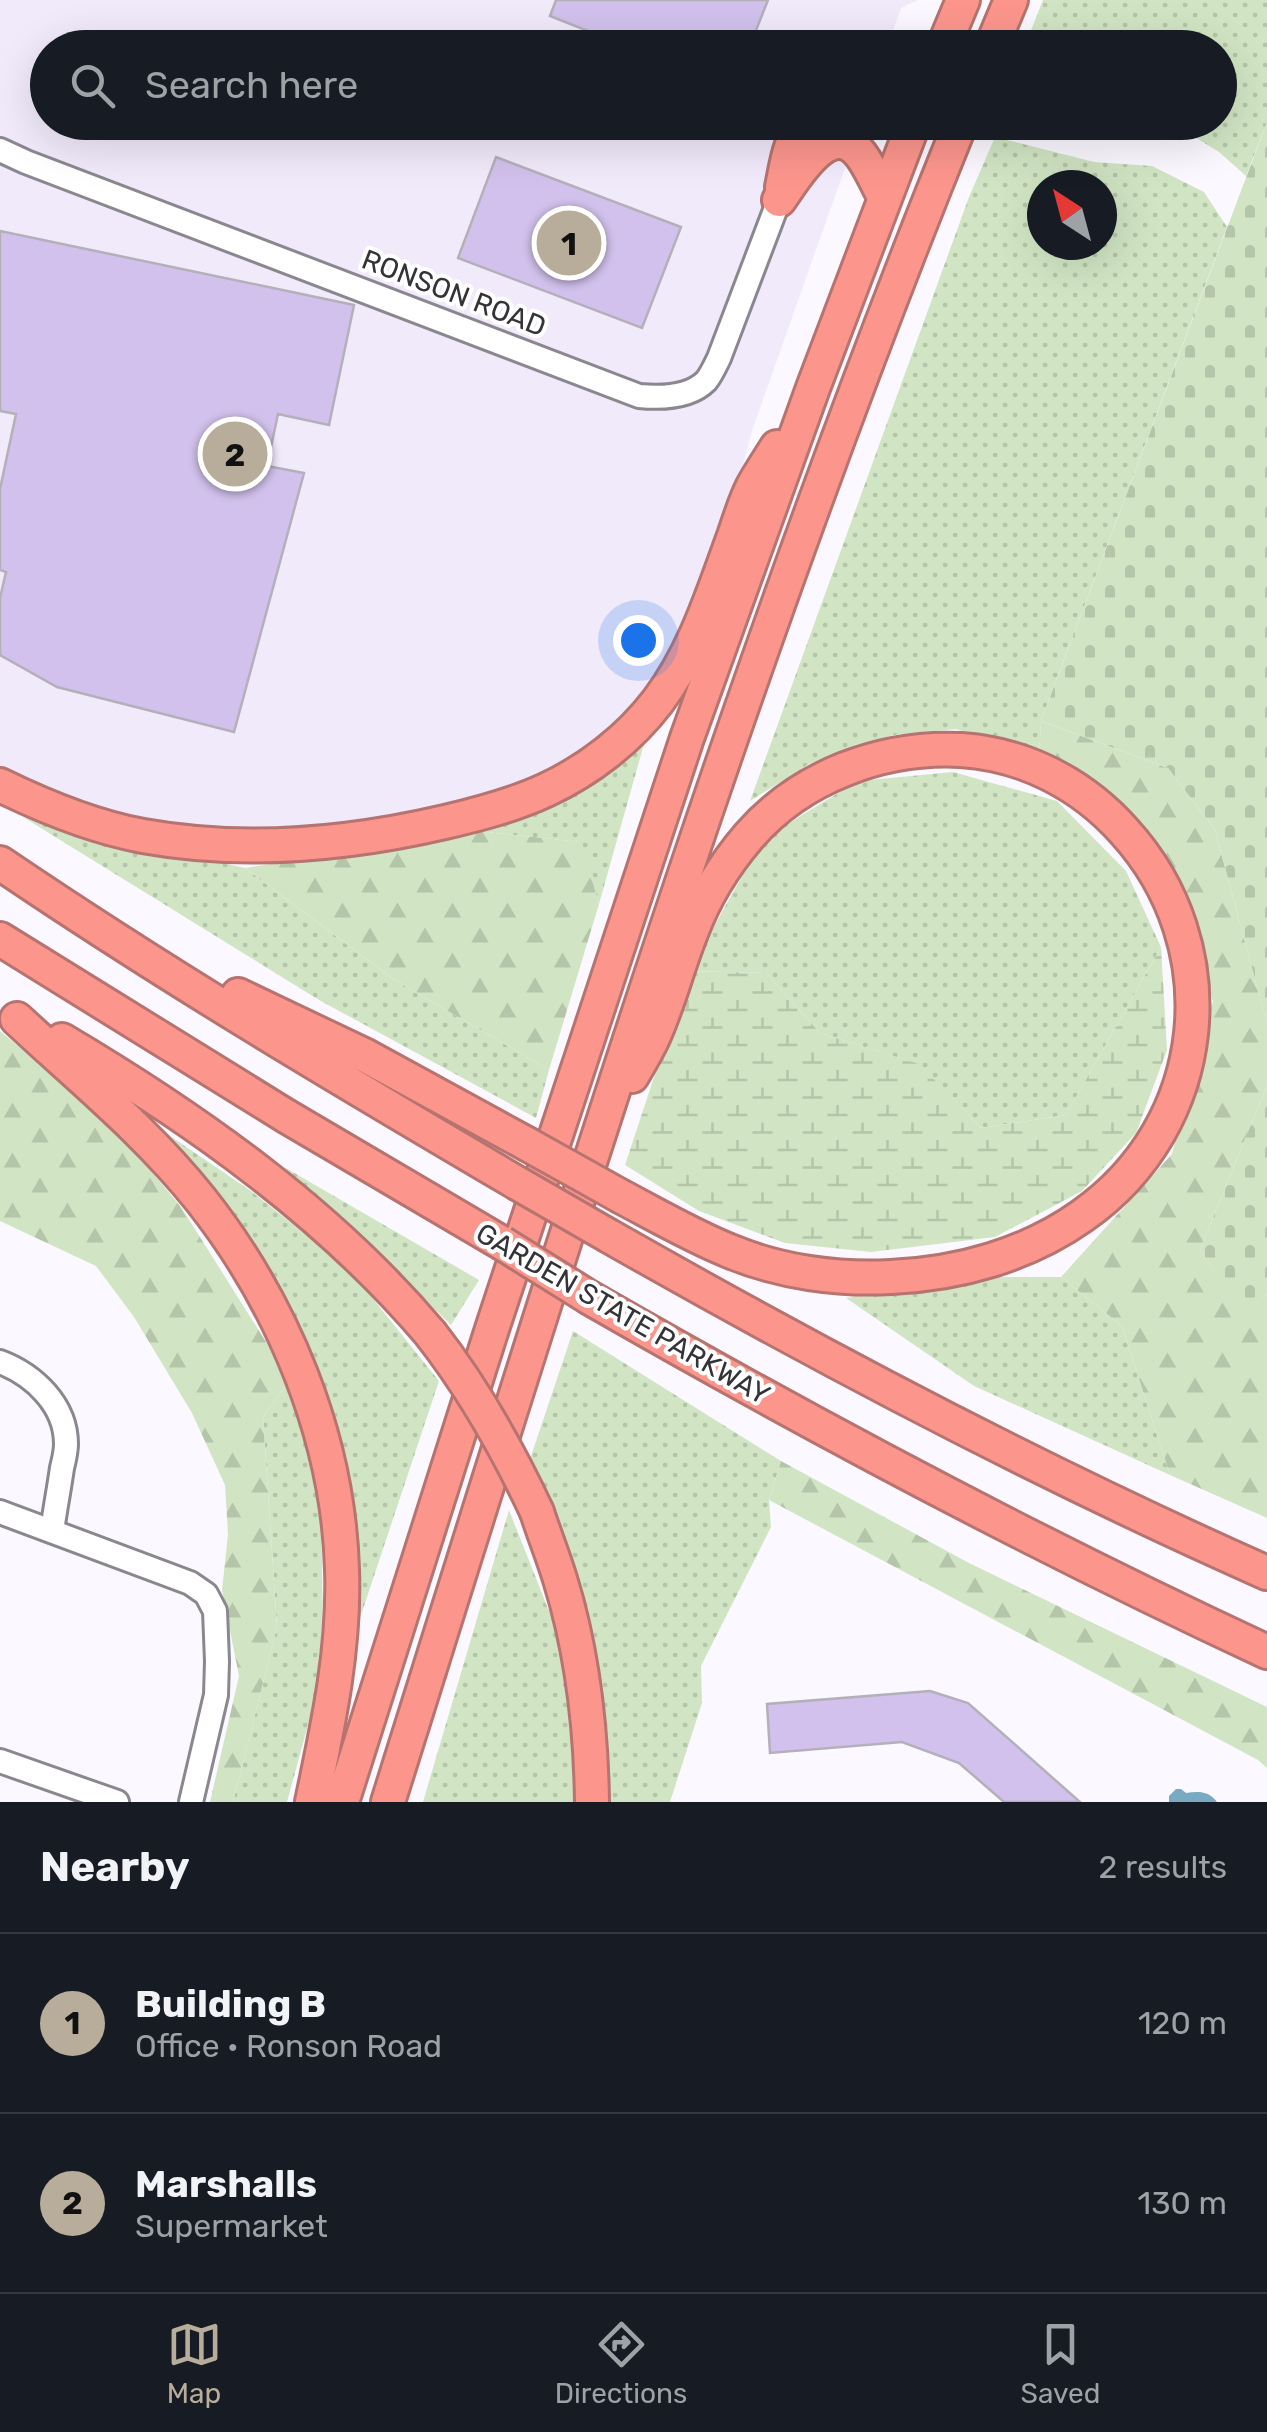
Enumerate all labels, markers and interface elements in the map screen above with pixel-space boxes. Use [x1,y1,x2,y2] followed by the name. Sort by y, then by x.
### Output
[30,30,1237,140] search box
[65,58,120,113] icon: search
[145,62,358,108] text: Search here
[1027,170,1117,260] north arrow
[536,206,602,280] pin: 1
[357,243,551,343] street label: RONSON ROAD
[202,416,268,492] pin: 2
[613,615,664,666] your location
[470,1216,776,1412] street label: GARDEN STATE PARKWAY
[40,1842,190,1892] text: Nearby
[1098,1848,1227,1886] text: 2 results
[135,1981,326,2027] text: Building B
[65,2004,80,2042] text: 1
[1138,2004,1227,2042] text: 120 m
[135,2027,442,2065] text: Office · Ronson Road
[135,2161,317,2207] text: Marshalls
[62,2184,83,2222] text: 2
[1137,2184,1227,2222] text: 130 m
[135,2207,328,2245] text: Supermarket
[167,2317,222,2410] tab: Map
[555,2317,687,2410] tab: Directions
[1020,2317,1100,2410] tab: Saved

